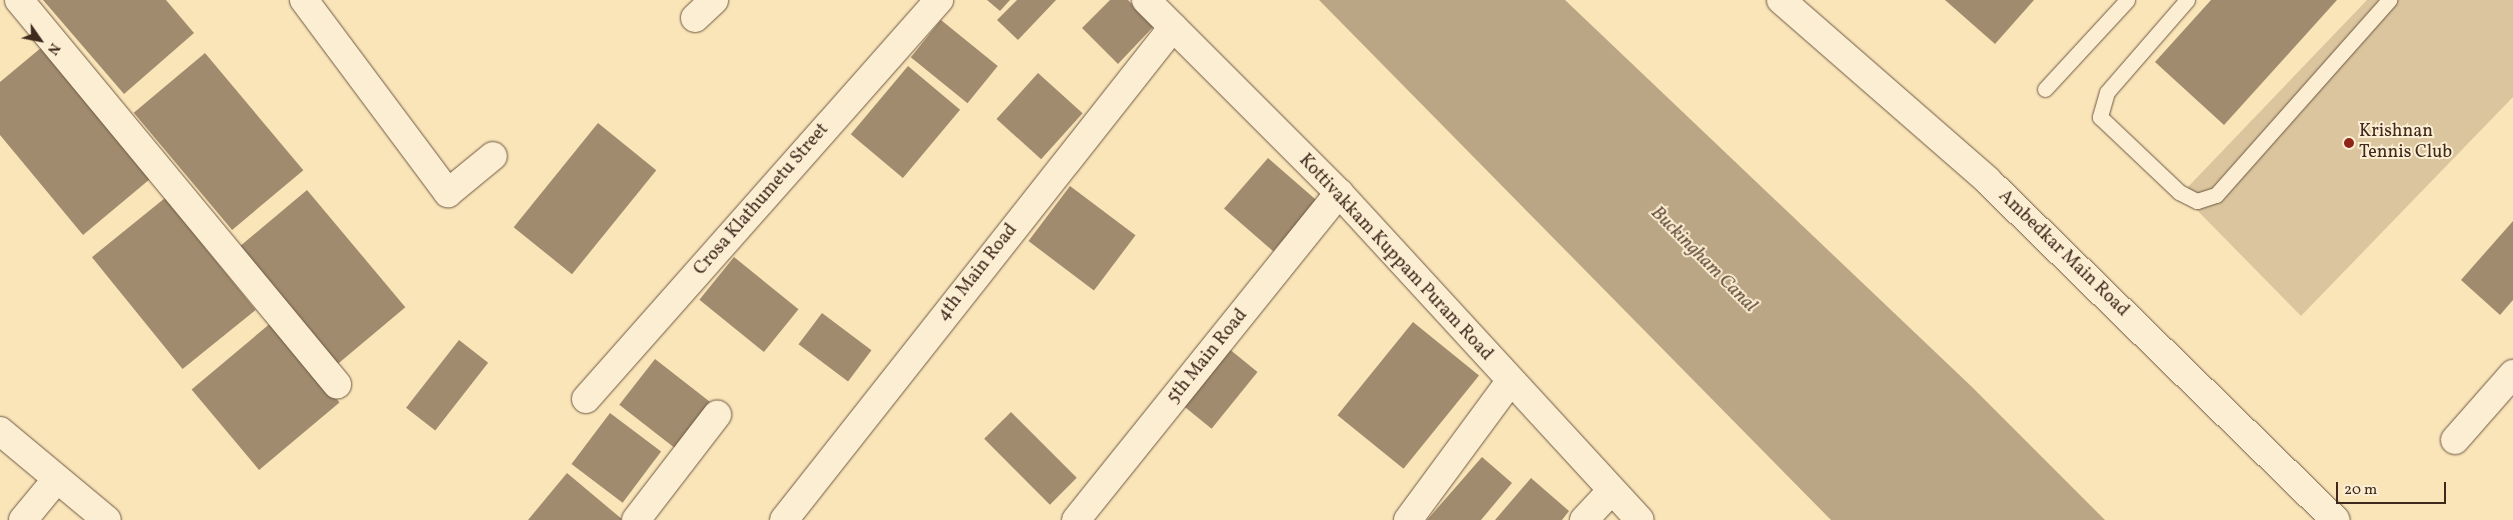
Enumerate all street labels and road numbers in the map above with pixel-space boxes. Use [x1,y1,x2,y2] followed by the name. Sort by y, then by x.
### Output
[690,120,834,280] street label: Crosa Klathumetu Street
[1294,150,1496,366] street label: Kottivakkam Kuppam Puram Road
[1993,186,2133,322] street label: Ambedkar Main Road
[933,220,1023,326] street label: 4th Main Road
[1163,305,1253,409] street label: 5th Main Road

